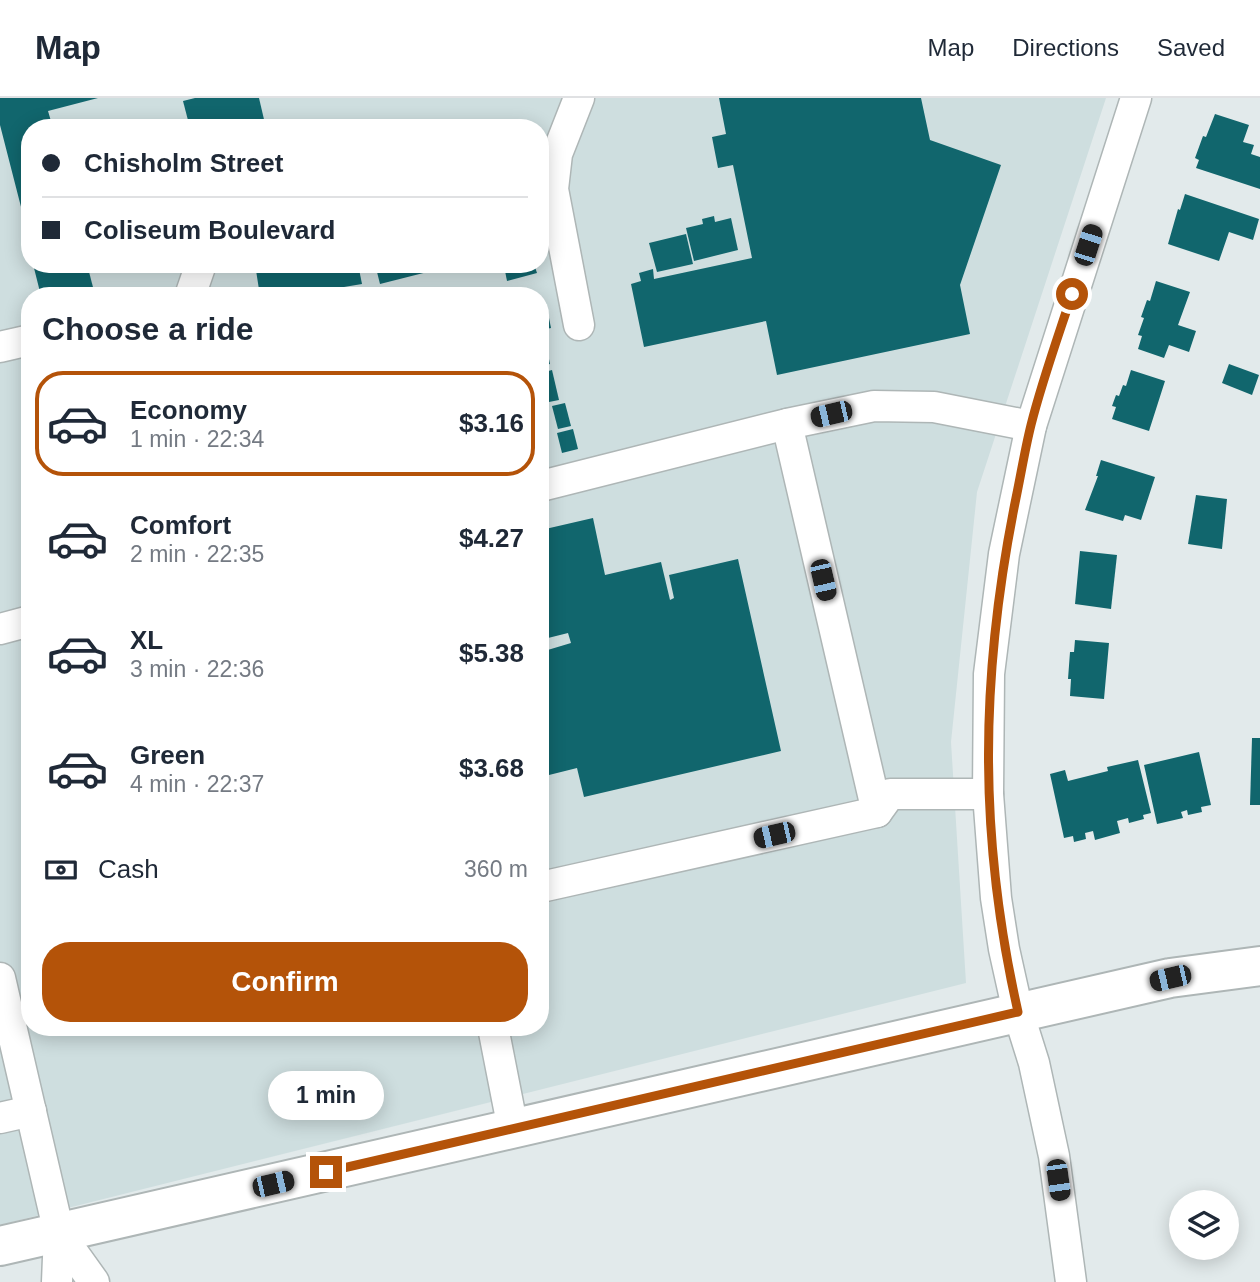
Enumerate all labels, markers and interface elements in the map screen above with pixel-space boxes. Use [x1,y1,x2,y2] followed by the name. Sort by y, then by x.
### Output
[35,29,101,66] text: Map
[928,34,974,61] text: Map
[1012,34,1119,61] text: Directions
[1157,34,1225,61] text: Saved
[84,148,283,178] text: Chisholm Street
[84,215,335,245] text: Coliseum Boulevard
[1072,222,1105,268] car
[1056,278,1088,310] route start
[42,311,254,347] text: Choose a ride
[46,392,109,455] icon: car
[130,395,247,425] text: Economy
[809,399,854,429] car
[459,408,524,438] text: $3.16
[130,426,264,452] text: 1 min · 22:34
[46,507,109,570] icon: car
[130,510,231,540] text: Comfort
[459,523,524,553] text: $4.27
[130,541,264,567] text: 2 min · 22:35
[809,557,838,603] car
[46,622,109,685] icon: car
[130,625,163,655] text: XL
[459,638,524,668] text: $5.38
[130,656,264,682] text: 3 min · 22:36
[46,737,109,800] icon: car
[130,740,205,770] text: Green
[459,753,524,783] text: $3.68
[130,771,264,797] text: 4 min · 22:37
[752,820,797,850] car
[42,851,80,889] icon: cash
[98,854,159,884] text: Cash
[464,856,528,882] text: 360 m
[42,942,528,1022] button: Confirm
[1148,963,1193,993] car
[268,1070,384,1119] callout: 1 min
[296,1082,356,1108] text: 1 min
[310,1156,342,1188] route end
[1045,1158,1072,1202] car
[251,1169,296,1199] car
[1169,1190,1239,1260] map controls
[1169,1190,1239,1260] button: layers

